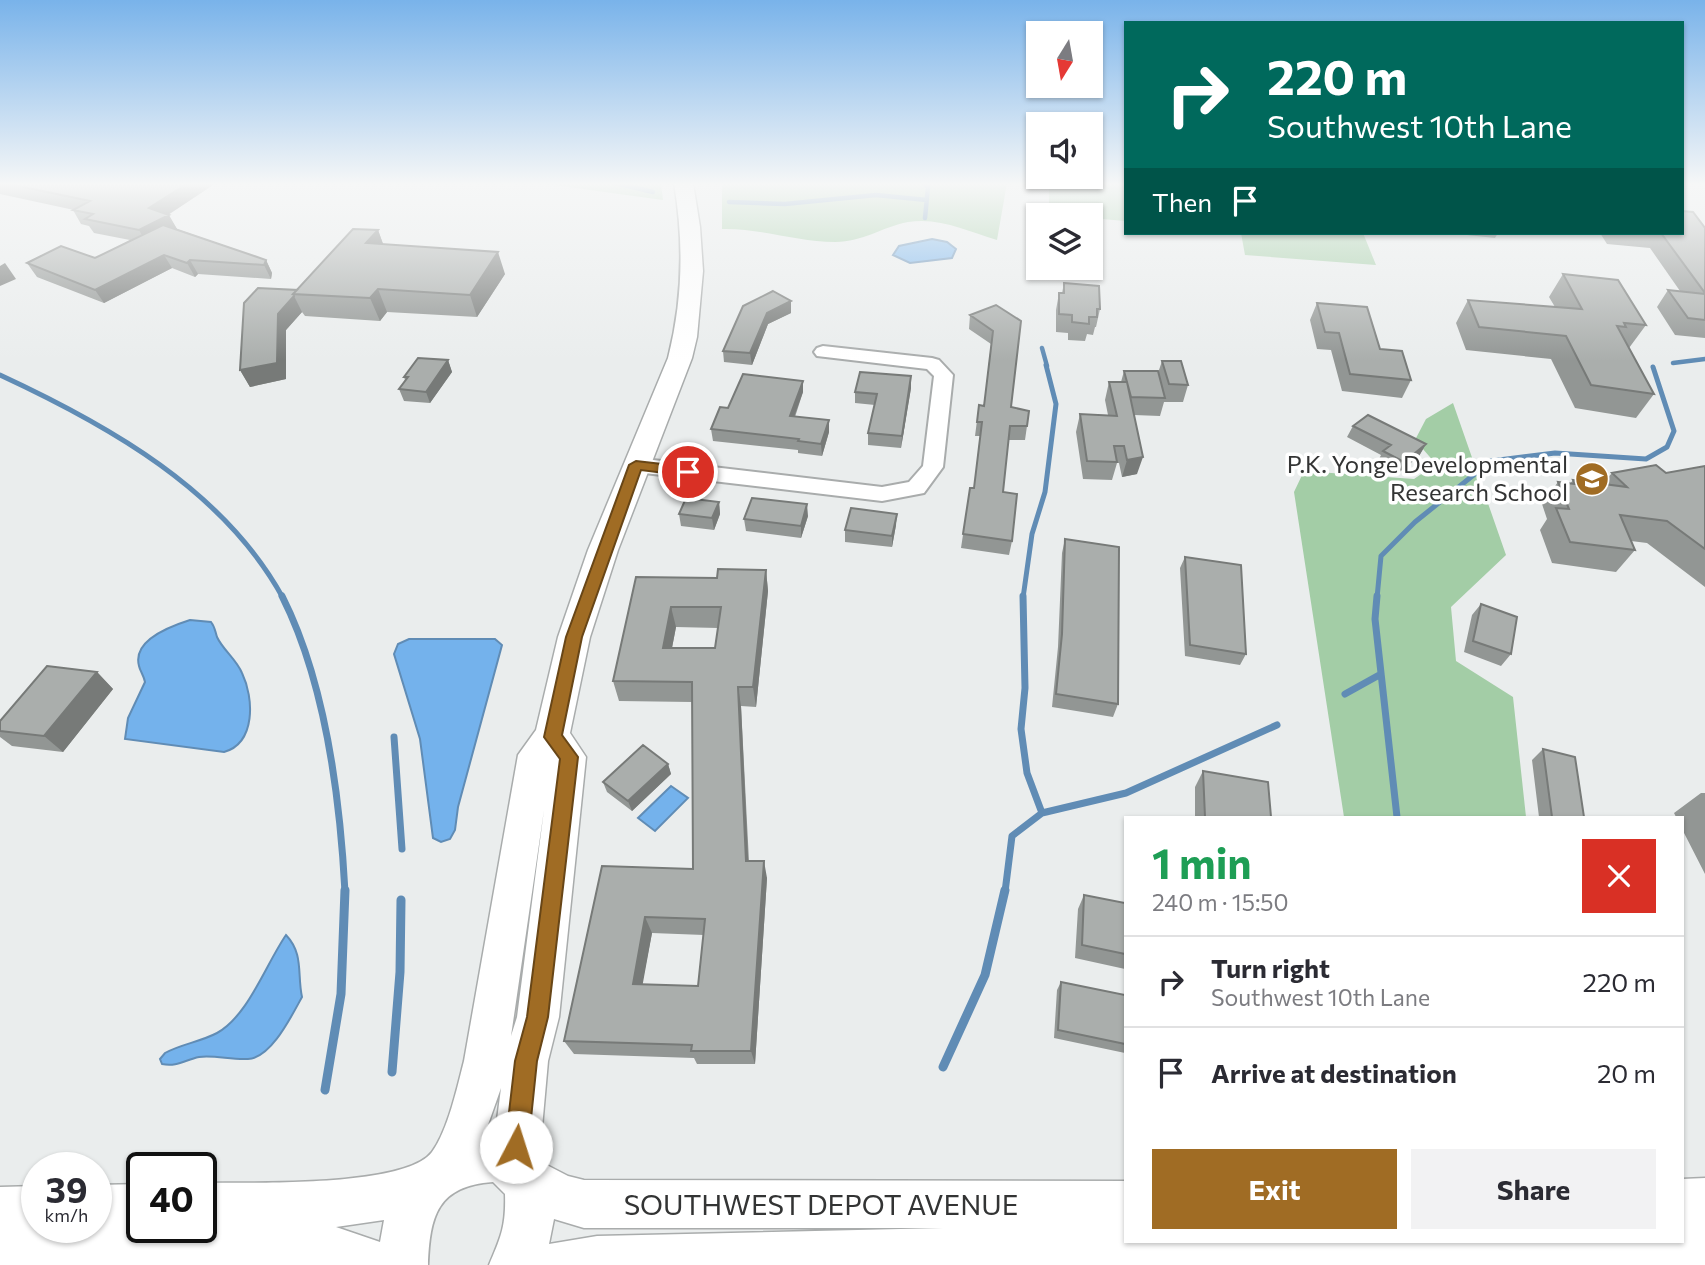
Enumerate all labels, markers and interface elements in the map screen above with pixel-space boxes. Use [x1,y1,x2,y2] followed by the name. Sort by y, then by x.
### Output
[1026,21,1102,98] north arrow
[1026,21,1103,280] map controls
[1267,45,1407,105] text: 220 m
[1152,49,1243,140] icon: right
[1267,105,1572,145] text: Southwest 10th Lane
[1026,112,1103,189] button: sound
[1226,182,1264,220] icon: arrive
[1152,186,1212,217] text: Then
[1026,203,1103,280] button: layers
[658,442,718,502] pin
[1287,449,1568,506] place label: P.K. Yonge Developmental Research School
[669,453,707,491] icon: arrive
[1573,460,1611,498] school or university icon: P.K. Yonge Developmental Research School
[1152,836,1252,888] text: 1 min
[1582,839,1656,913] button: close
[1152,888,1289,916] text: 240 m · 15:50
[1211,952,1330,983] text: Turn right
[1152,963,1190,1001] icon: right
[1583,966,1656,997] text: 220 m
[1211,983,1430,1011] text: Southwest 10th Lane
[1152,1054,1190,1092] icon: arrive
[1211,1057,1457,1088] text: Arrive at destination
[1597,1057,1656,1088] text: 20 m
[479,1110,553,1184] position arrow
[1152,1149,1397,1229] button: Exit
[1411,1149,1656,1229] button: Share
[126,1152,217,1243] speed limit sign: 40
[46,1167,87,1210] text: 39
[624,1187,1018,1221] street label: SOUTHWEST DEPOT AVENUE
[45,1204,88,1226] text: km/h

